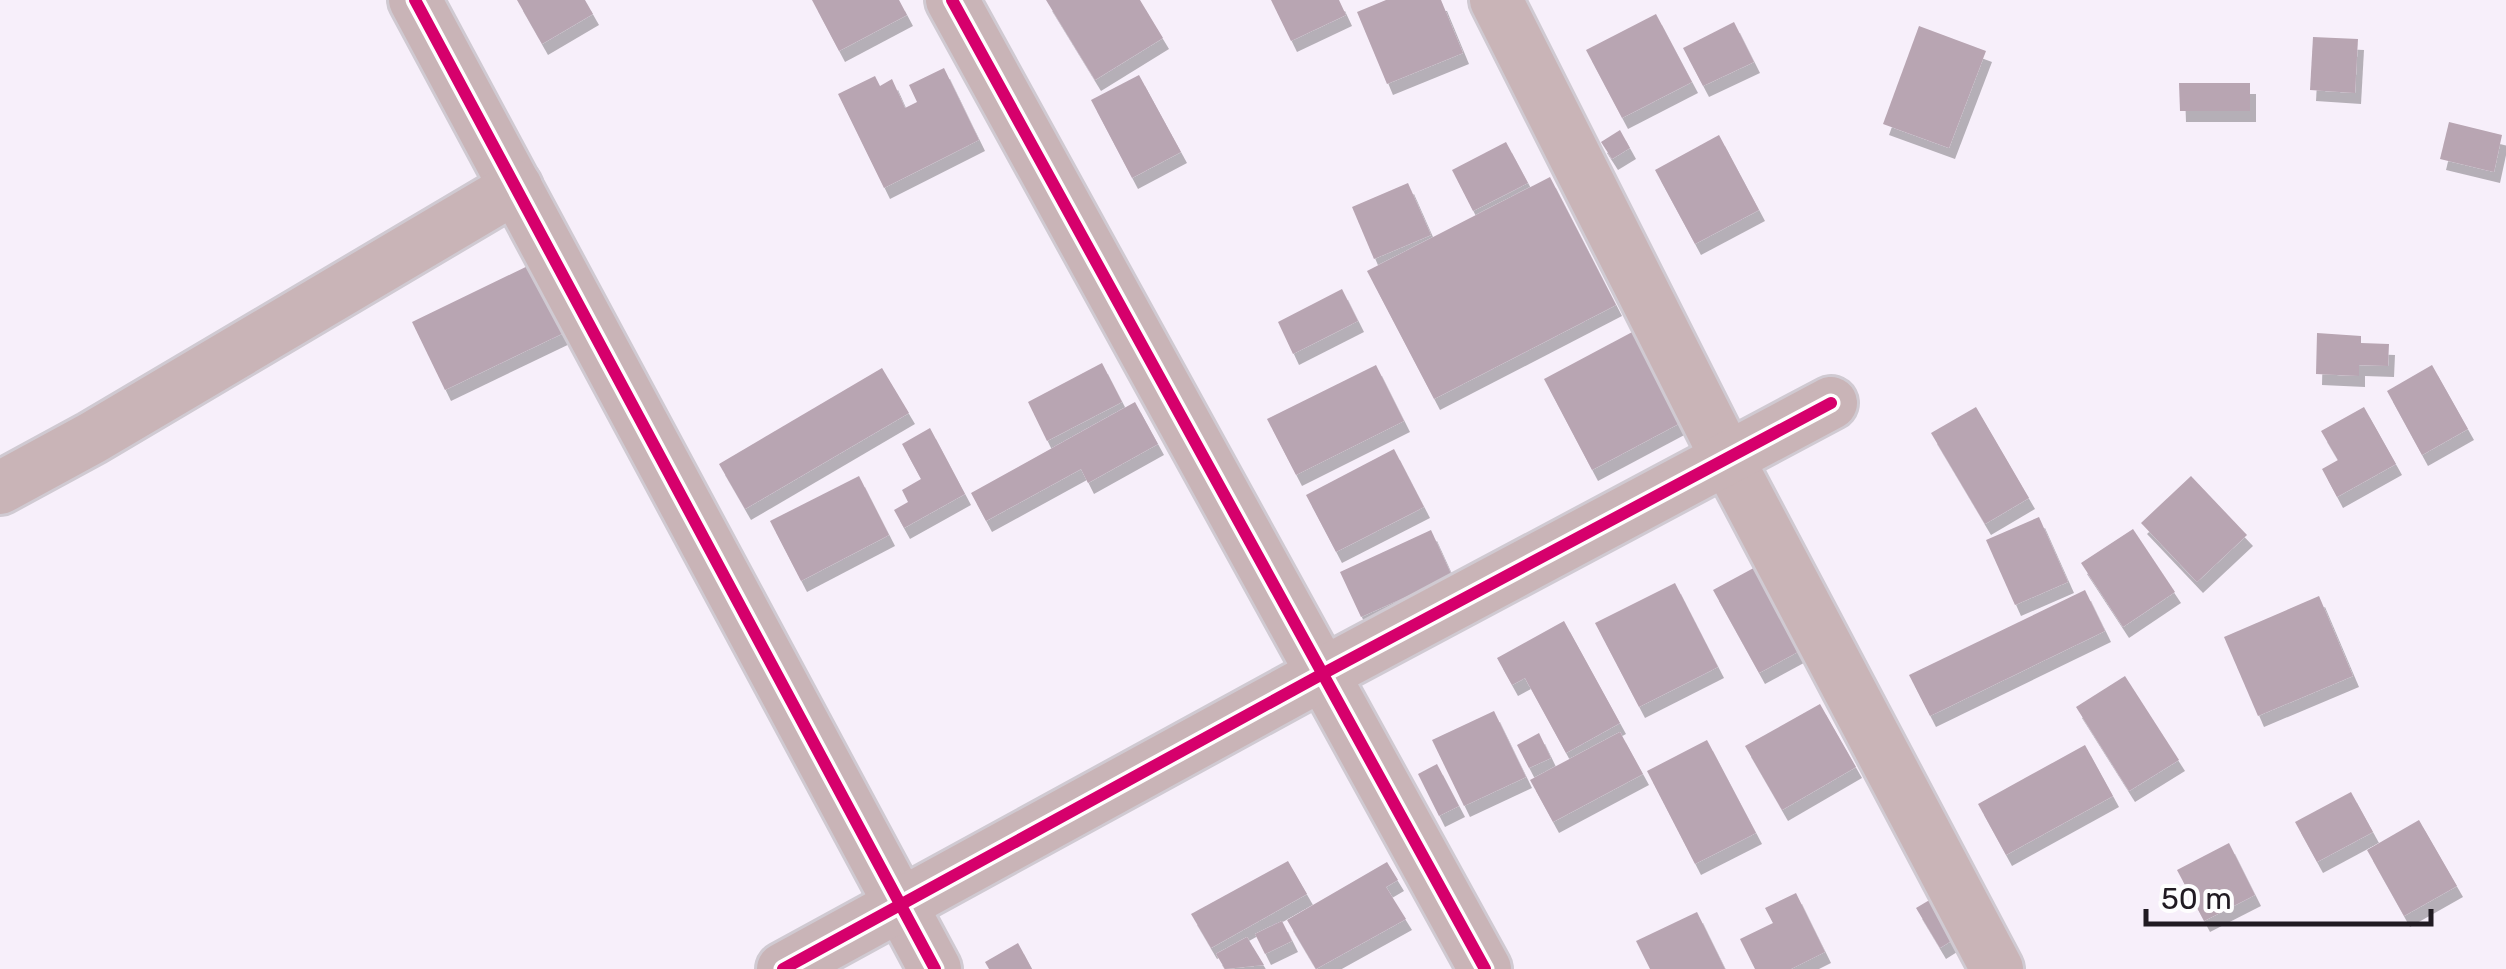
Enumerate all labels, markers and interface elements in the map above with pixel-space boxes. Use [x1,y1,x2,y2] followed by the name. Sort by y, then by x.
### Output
[2146,864,2431,926] scale bar
[2161,881,2232,917] text: 50 m

